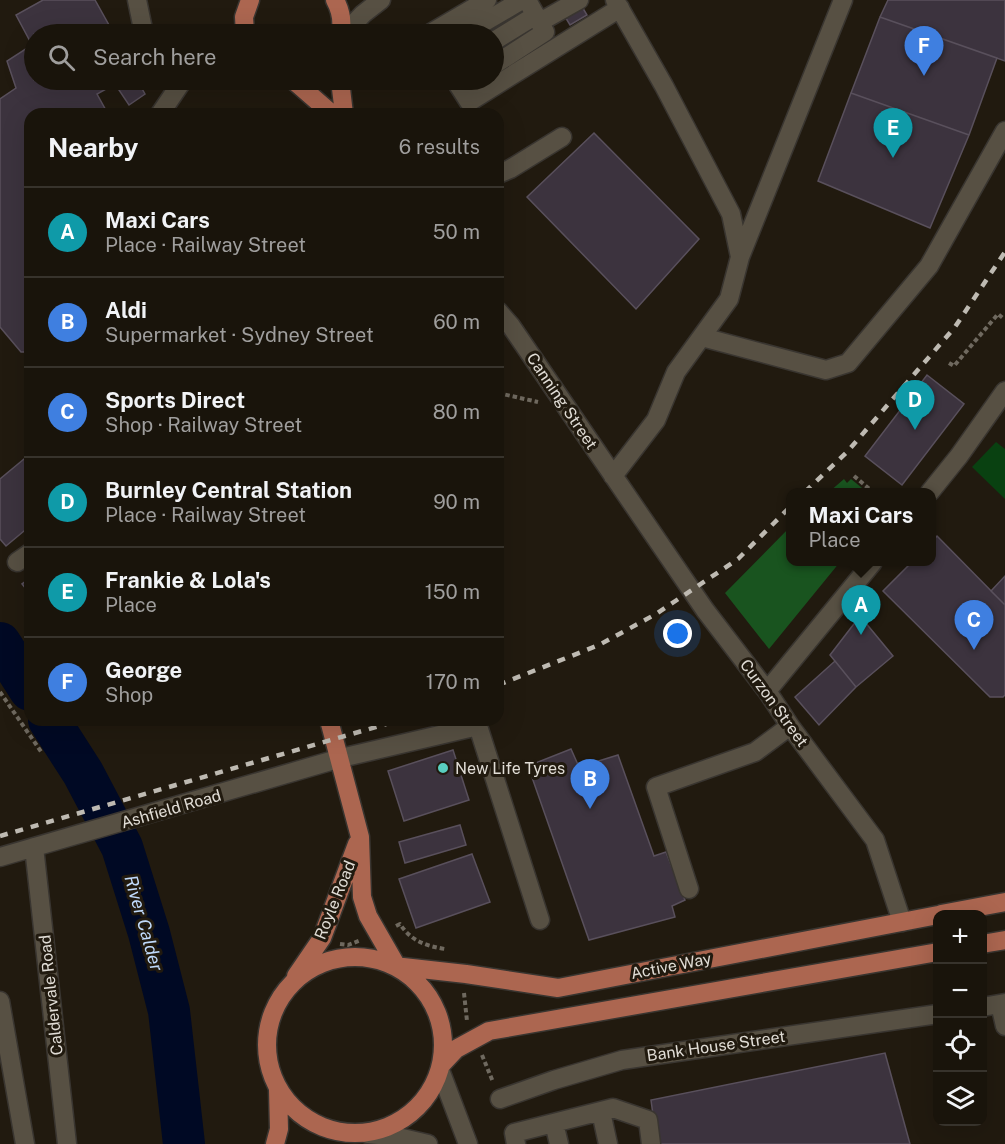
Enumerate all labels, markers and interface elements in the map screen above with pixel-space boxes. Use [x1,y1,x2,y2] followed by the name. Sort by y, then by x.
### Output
[24,24,504,90] search box
[904,26,944,76] pin: F
[45,41,78,74] icon: search
[93,44,217,70] text: Search here
[874,108,912,158] pin: E
[48,132,138,163] text: Nearby
[399,135,480,159] text: 6 results
[105,207,210,233] text: Maxi Cars
[60,220,75,244] text: A
[433,220,480,244] text: 50 m
[105,233,306,257] text: Place · Railway Street
[105,297,147,323] text: Aldi
[61,310,74,334] text: B
[433,310,480,334] text: 60 m
[105,323,374,347] text: Supermarket · Sydney Street
[523,349,601,453] street label: Canning Street
[896,380,934,430] pin: D
[105,387,245,413] text: Sports Direct
[60,400,75,424] text: C
[433,400,480,424] text: 80 m
[105,413,302,437] text: Shop · Railway Street
[105,477,352,503] text: Burnley Central Station
[786,488,936,566] popup
[60,490,75,514] text: D
[433,490,480,514] text: 90 m
[809,502,913,528] text: Maxi Cars
[105,503,306,527] text: Place · Railway Street
[809,528,860,552] text: Place
[105,567,271,593] text: Frankie & Lola's
[61,580,74,604] text: E
[425,580,480,604] text: 150 m
[842,586,880,635] pin: A
[105,593,157,617] text: Place
[954,600,994,650] pin: C
[663,619,692,648] your location
[736,656,812,750] street label: Curzon Street
[105,657,182,683] text: George
[61,670,74,694] text: F
[426,670,480,694] text: 170 m
[105,683,153,707] text: Shop
[455,759,565,778] place label: New Life Tyres
[570,760,610,809] pin: B
[436,761,450,775] marker: New Life Tyres
[119,786,223,832] street label: Ashfield Road
[311,858,359,942] street label: Royle Road
[120,873,168,974] water label: River Calder
[933,910,987,1126] map controls
[933,910,987,964] button: +
[35,934,67,1056] street label: Caldervale Road
[629,949,713,983] street label: Active Way
[933,964,987,1018] button: −
[933,1018,987,1072] button: locate
[645,1027,787,1065] street label: Bank House Street
[933,1072,987,1126] button: layers

